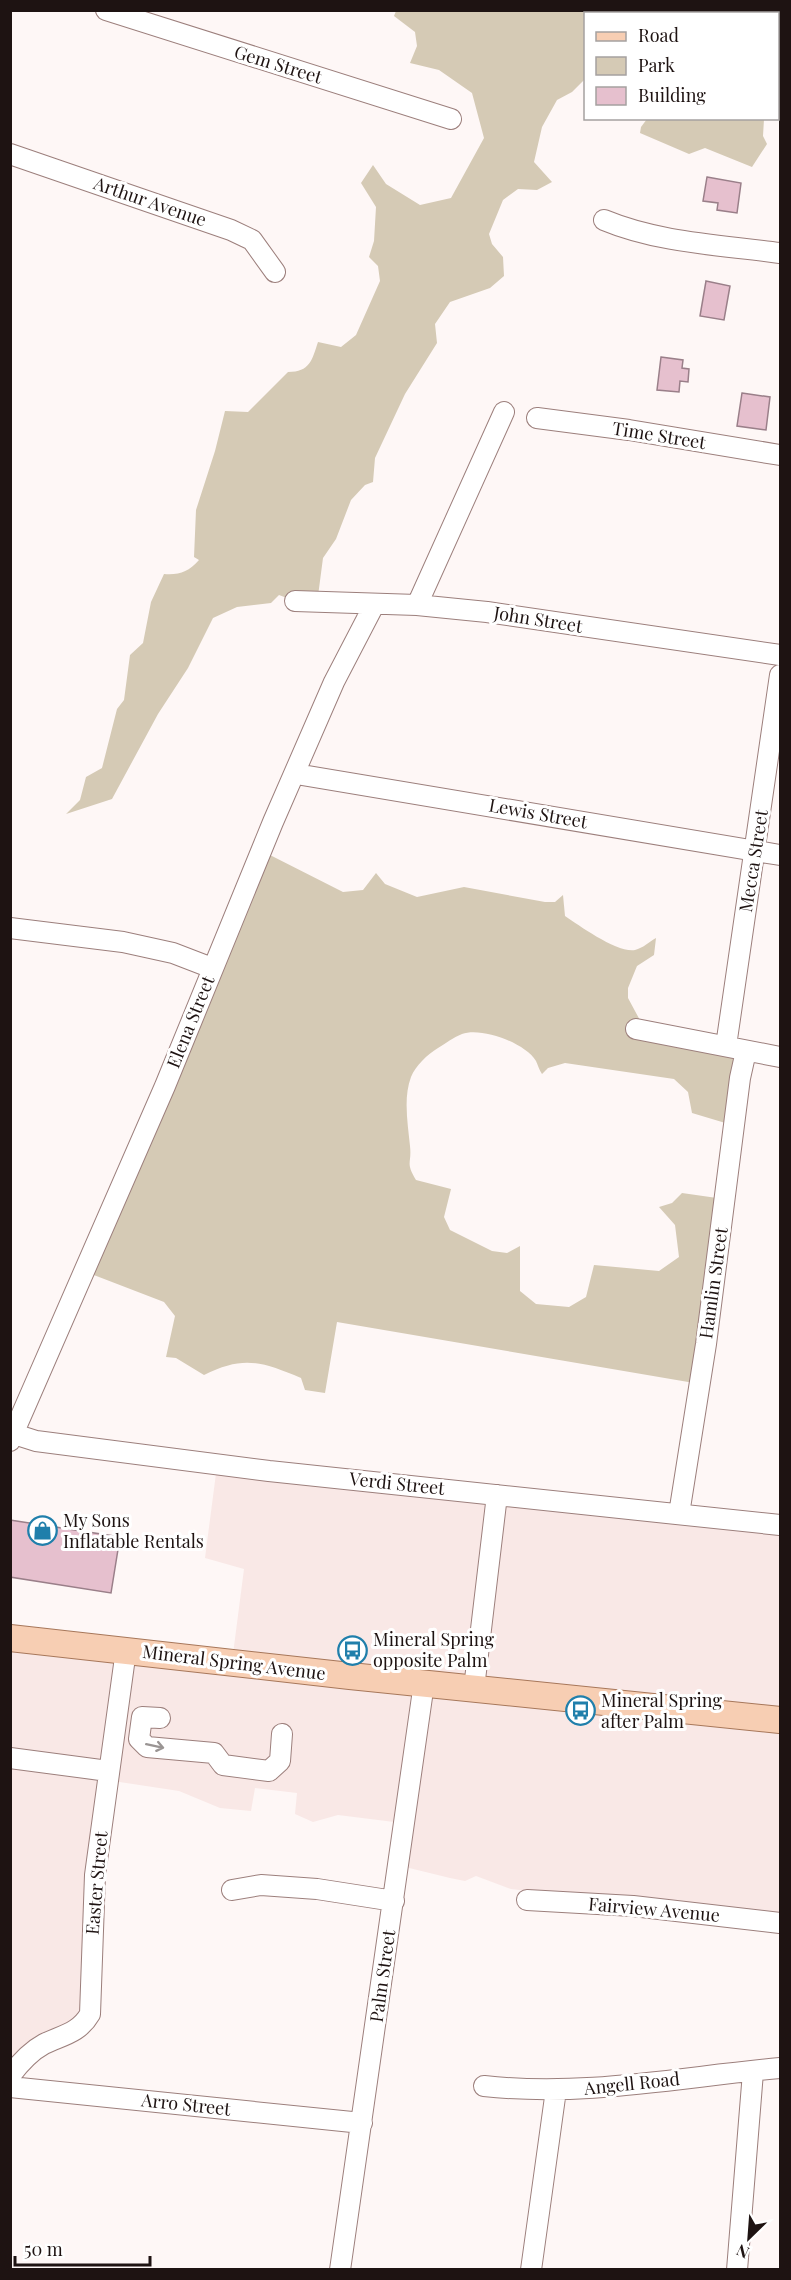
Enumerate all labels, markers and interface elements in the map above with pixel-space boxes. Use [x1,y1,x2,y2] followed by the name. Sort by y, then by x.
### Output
[584,12,779,120] legend
[638,23,679,47] text: Road
[231,39,326,89] street label: Gem Street
[638,53,675,77] text: Park
[638,83,706,107] text: Building
[90,170,210,232] street label: Arthur Avenue
[611,416,708,454] street label: Time Street
[491,600,585,638] street label: John Street
[487,793,590,834] street label: Lewis Street
[733,807,773,914] street label: Mecca Street
[161,971,220,1071] street label: Elena Street
[693,1225,733,1340] street label: Hamlin Street
[347,1466,447,1500] street label: Verdi Street
[63,1508,204,1553] place label: My Sons Inflatable Rentals
[26,1515,58,1547] shop icon: My Sons Inflatable Rentals
[373,1627,494,1672] place label: Mineral Spring opposite Palm
[336,1634,368,1666] bus stop icon: Mineral Spring opposite Palm
[141,1639,327,1685] street label: Mineral Spring Avenue
[601,1688,722,1733] place label: Mineral Spring after Palm
[564,1695,596,1727] bus stop icon: Mineral Spring after Palm
[145,1741,164,1752] one-way arrow
[80,1829,113,1936] street label: Easter Street
[587,1891,721,1927] street label: Fairview Avenue
[364,1927,400,2024] street label: Palm Street
[582,2066,681,2100] street label: Angell Road
[139,2087,233,2121] street label: Arro Street
[719,2208,779,2268] north arrow
[15,2229,150,2267] scale bar
[24,2237,63,2261] text: 50 m
[732,2240,752,2264] text: N

